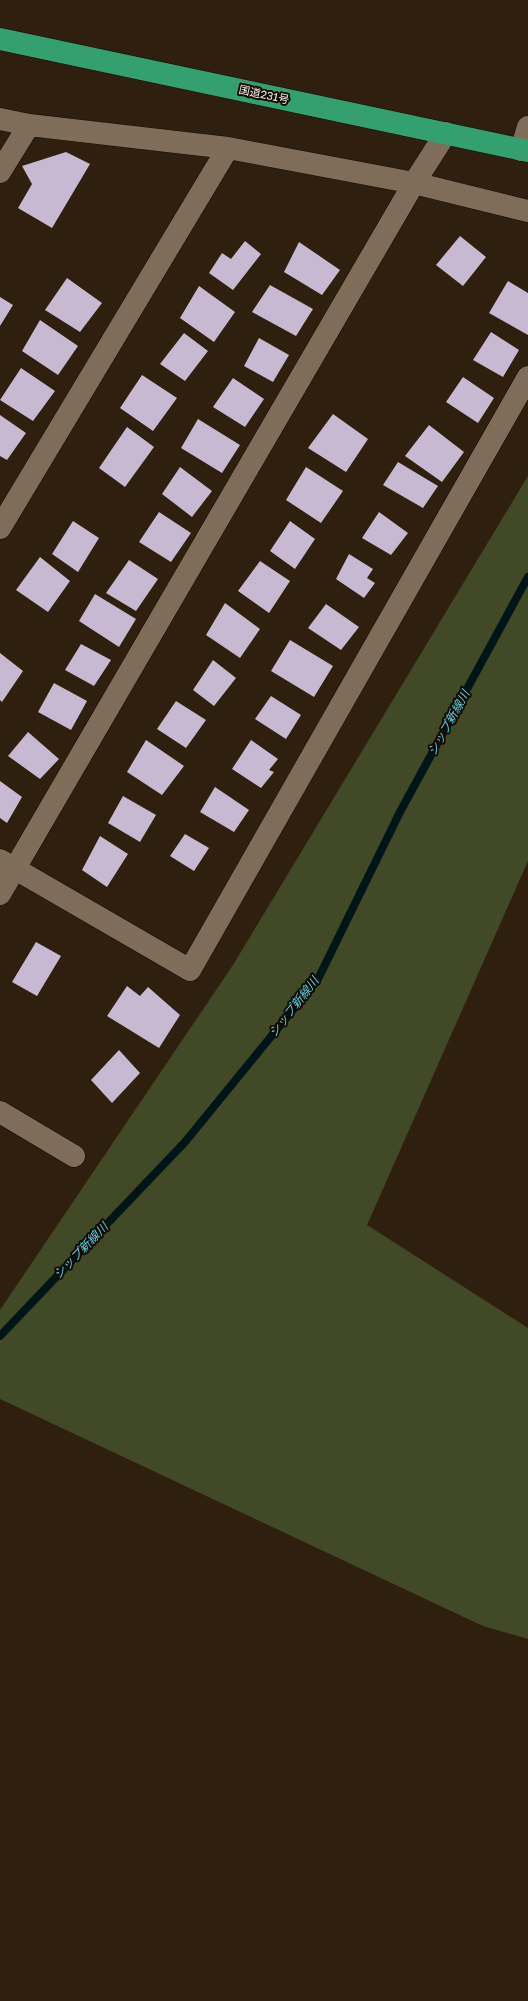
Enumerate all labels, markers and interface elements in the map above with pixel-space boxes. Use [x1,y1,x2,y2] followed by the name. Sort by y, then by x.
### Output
[238,83,290,107] street label: 国道231号
[425,688,473,758] water label: シップ新線川
[266,974,322,1040] water label: シップ新線川
[51,1220,111,1282] water label: シップ新線川

